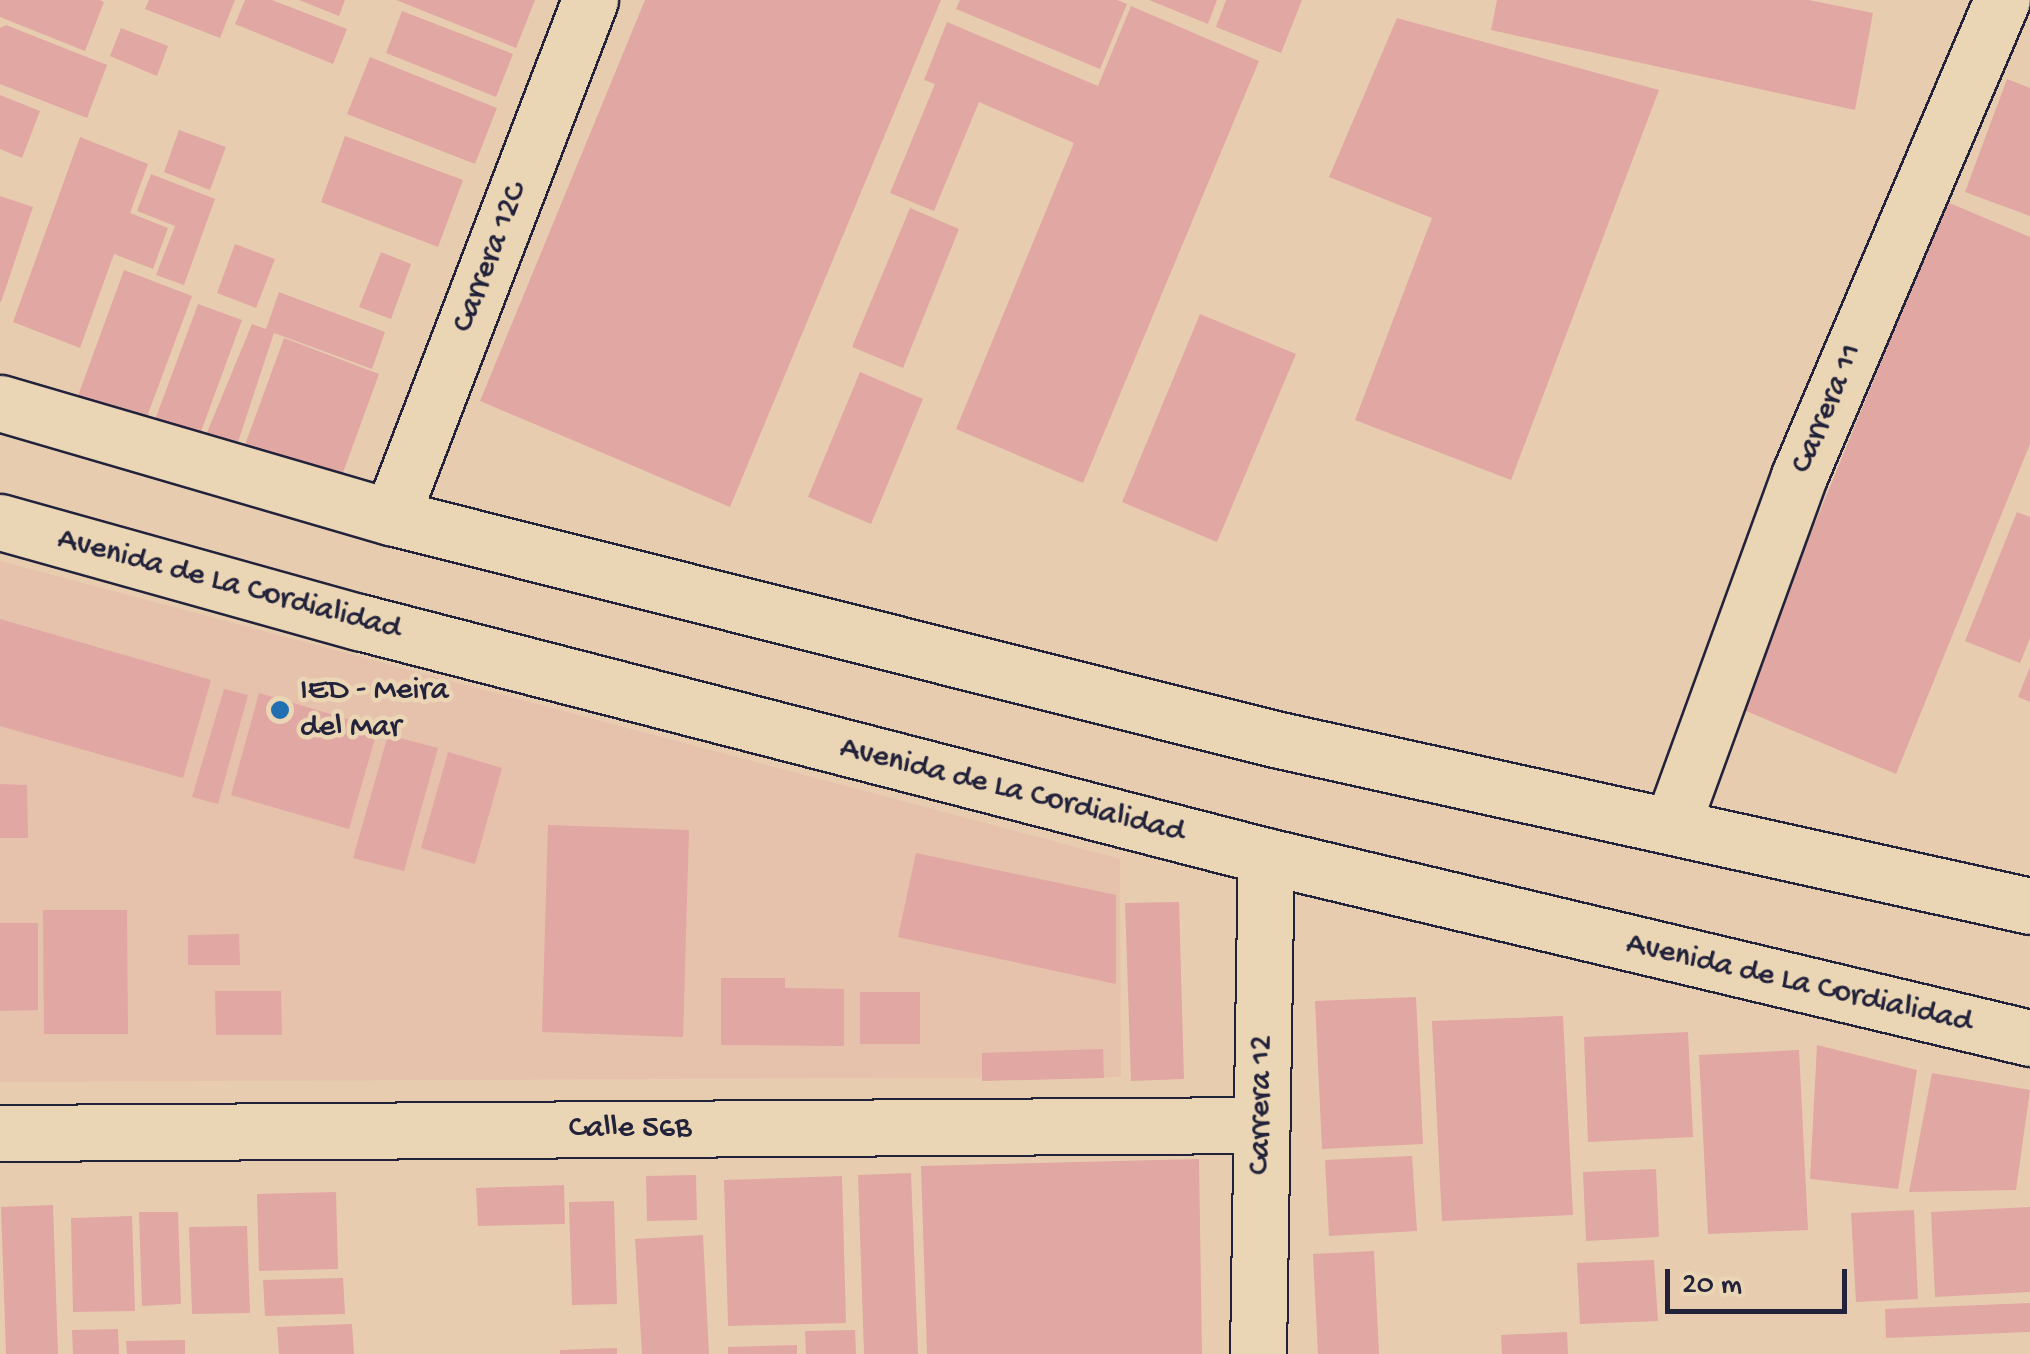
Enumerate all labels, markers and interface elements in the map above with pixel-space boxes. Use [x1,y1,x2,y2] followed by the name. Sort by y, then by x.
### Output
[445,178,537,338] street label: Carrera 12C
[1784,339,1872,479] street label: Carrera 11
[53,521,405,649] street label: Avenida de La Cordialidad
[300,673,448,748] place label: IED - Meira del Mar
[269,699,291,721] marker: IED - Meira del Mar
[836,730,1188,852] street label: Avenida de La Cordialidad
[1622,926,1976,1042] street label: Avenida de La Cordialidad
[1242,1035,1282,1175] street label: Carrera 12
[569,1110,691,1148] street label: Calle 56B
[1670,1249,1852,1311] scale bar
[1682,1269,1742,1304] text: 20 m

